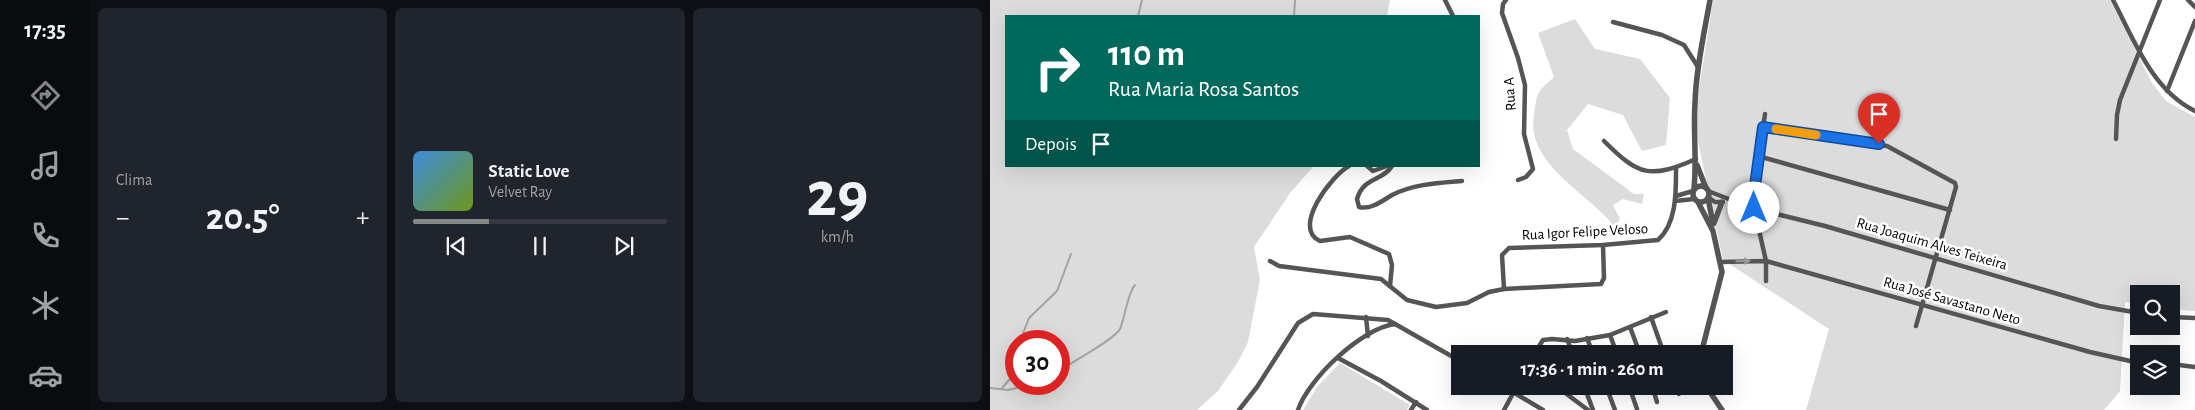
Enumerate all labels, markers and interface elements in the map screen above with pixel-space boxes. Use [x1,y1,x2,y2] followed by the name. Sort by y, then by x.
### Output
[24,19,66,41] text: 17:35
[1025,35,1090,100] icon: right
[1108,37,1185,72] text: 110 m
[1501,76,1519,111] street label: Rua A
[28,78,63,113] icon: directions
[1108,78,1299,100] text: Rua Maria Rosa Santos
[1858,93,1900,144] pin
[1865,100,1893,128] icon: arrive
[1087,130,1115,158] icon: arrive
[1025,135,1077,154] text: Depois
[28,148,63,183] icon: music
[488,162,569,181] text: Static Love
[806,163,868,228] text: 29
[116,172,152,188] text: Clima
[1727,181,1779,233] position arrow
[488,184,552,200] text: Velvet Ray
[206,199,280,237] text: 20.5°
[116,204,129,232] text: −
[356,204,369,232] text: +
[1855,215,2009,273] street label: Rua Joaquim Alves Teixeira
[28,218,63,253] icon: phone
[1521,221,1649,243] street label: Rua Igor Felipe Veloso
[821,229,854,245] text: km/h
[442,232,470,260] icon: previous
[526,232,554,260] icon: pause
[610,232,638,260] icon: next
[1736,256,1752,264] one-way arrow
[1882,274,2022,328] street label: Rua José Savastano Neto
[2130,285,2180,395] map controls
[2130,285,2180,335] button: search
[28,288,63,323] icon: climate
[1005,330,1070,395] speed limit sign: 30
[2130,345,2180,395] button: layers
[28,358,63,393] icon: car
[1520,360,1664,379] text: 17:36 · 1 min · 260 m

